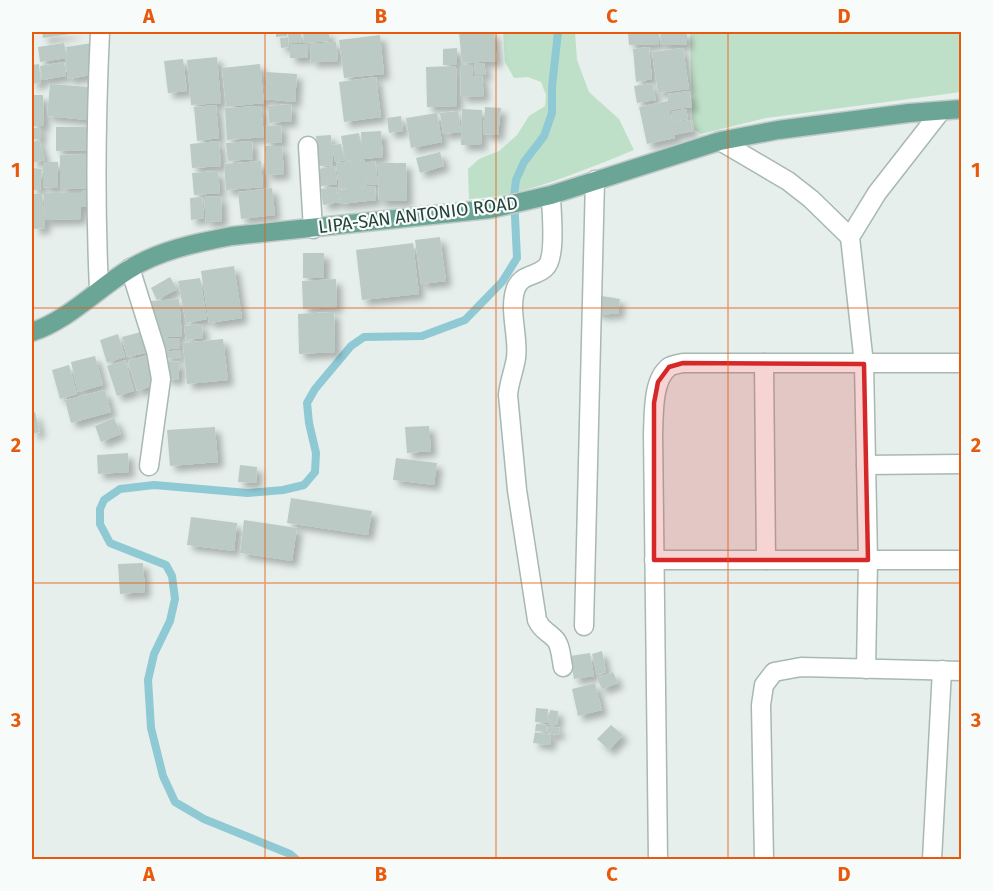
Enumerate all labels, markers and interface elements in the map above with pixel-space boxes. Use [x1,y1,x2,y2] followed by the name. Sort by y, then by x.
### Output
[142,4,156,28] text: A
[375,4,387,28] text: B
[606,4,618,28] text: C
[837,4,851,28] text: D
[11,158,21,182] text: 1
[971,158,981,182] text: 1
[317,192,519,238] street label: LIPA-SAN ANTONIO ROAD
[11,433,21,457] text: 2
[971,433,981,457] text: 2
[10,708,21,732] text: 3
[970,708,981,732] text: 3
[142,862,156,886] text: A
[375,862,387,886] text: B
[606,862,618,886] text: C
[837,862,851,886] text: D

